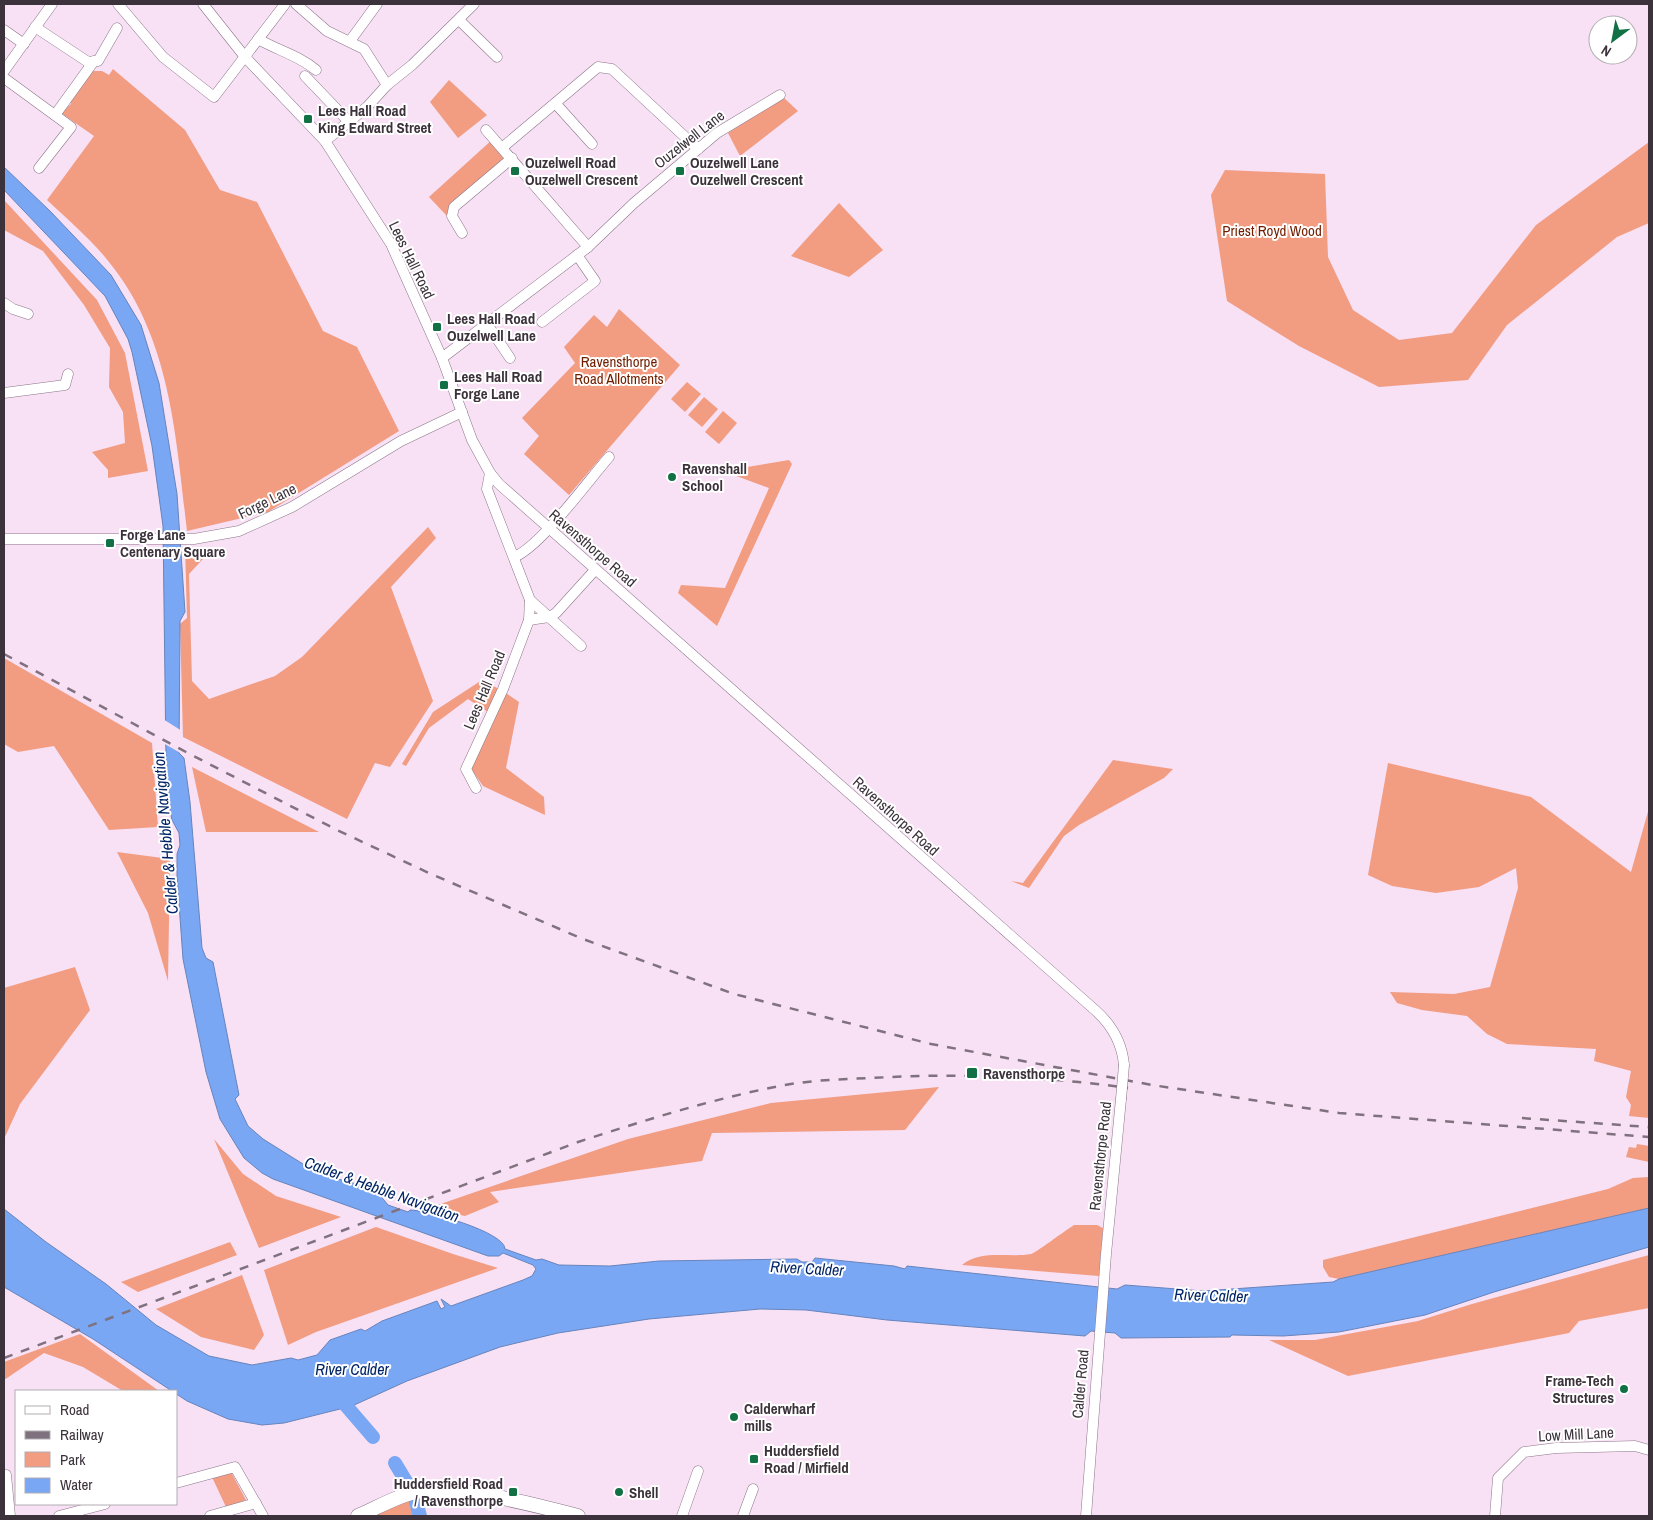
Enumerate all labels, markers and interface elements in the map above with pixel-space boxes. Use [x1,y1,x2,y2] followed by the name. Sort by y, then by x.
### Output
[1588,15,1638,65] north arrow
[1598,41,1614,61] text: N
[318,100,431,138] place label: Lees Hall Road King Edward Street
[649,105,729,173] street label: Ouzelwell Lane
[302,113,314,125] marker: Lees Hall Road King Edward Street
[525,152,638,190] place label: Ouzelwell Road Ouzelwell Crescent
[690,152,803,190] place label: Ouzelwell Lane Ouzelwell Crescent
[509,165,521,177] marker: Ouzelwell Road Ouzelwell Crescent
[674,165,686,177] marker: Ouzelwell Lane Ouzelwell Crescent
[384,218,440,302] street label: Lees Hall Road
[1222,220,1322,241] park label: Priest Royd Wood
[447,308,536,346] place label: Lees Hall Road Ouzelwell Lane
[431,321,443,333] marker: Lees Hall Road Ouzelwell Lane
[574,351,664,389] park label: Ravensthorpe Road Allotments
[454,366,542,404] place label: Lees Hall Road Forge Lane
[438,379,450,391] marker: Lees Hall Road Forge Lane
[682,458,747,496] place label: Ravenshall School
[666,471,678,483] marker: Ravenshall School
[234,478,300,524] street label: Forge Lane
[545,504,641,592] street label: Ravensthorpe Road
[120,524,225,562] place label: Forge Lane Centenary Square
[104,537,116,549] marker: Forge Lane Centenary Square
[458,647,510,733] street label: Lees Hall Road
[147,751,183,915] water label: Calder & Hebble Navigation
[848,772,944,860] street label: Ravensthorpe Road
[983,1063,1065,1084] place label: Ravensthorpe
[965,1066,979,1080] marker: Ravensthorpe
[1084,1100,1116,1212] street label: Ravensthorpe Road
[301,1151,463,1227] water label: Calder & Hebble Navigation
[770,1255,845,1281] water label: River Calder
[1174,1283,1249,1307] water label: River Calder
[1067,1349,1093,1419] street label: Calder Road
[315,1358,389,1380] water label: River Calder
[1545,1370,1614,1408] place label: Frame-Tech Structures
[1618,1383,1630,1395] marker: Frame-Tech Structures
[15,1390,178,1505] legend
[744,1398,816,1436] place label: Calderwharf mills
[60,1399,89,1420] text: Road
[728,1411,740,1423] marker: Calderwharf mills
[1538,1422,1615,1446] street label: Low Mill Lane
[60,1424,105,1445] text: Railway
[764,1440,849,1478] place label: Huddersfield Road / Mirfield
[60,1449,86,1470] text: Park
[748,1453,760,1465] marker: Huddersfield Road / Mirfield
[394,1473,503,1511] place label: Huddersfield Road / Ravensthorpe
[60,1474,92,1495] text: Water
[629,1482,658,1503] place label: Shell
[507,1486,519,1498] marker: Huddersfield Road / Ravensthorpe
[613,1486,625,1498] marker: Shell

